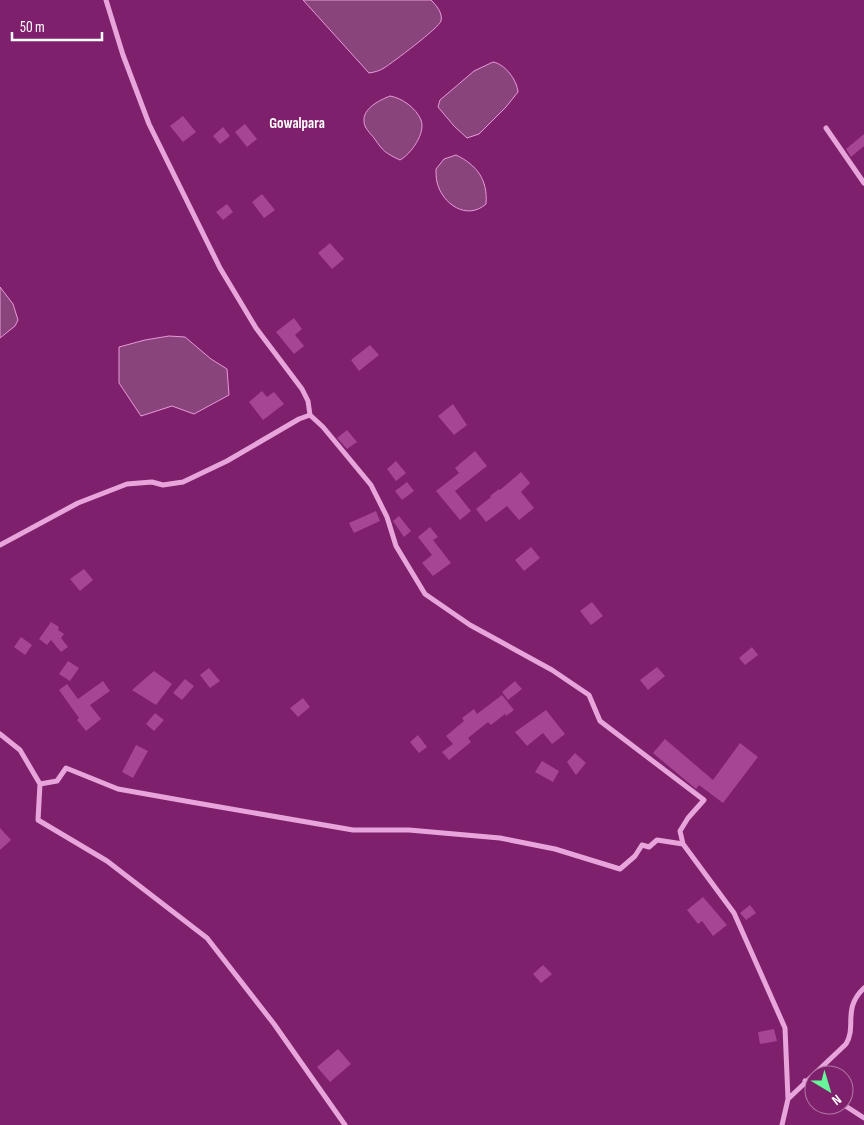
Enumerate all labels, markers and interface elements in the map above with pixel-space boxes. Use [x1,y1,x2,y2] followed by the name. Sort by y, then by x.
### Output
[12,10,102,42] scale bar
[20,18,45,37] text: 50 m
[269,114,325,133] district label: Gowalpara
[804,1065,854,1115] north arrow
[829,1091,845,1109] text: N

